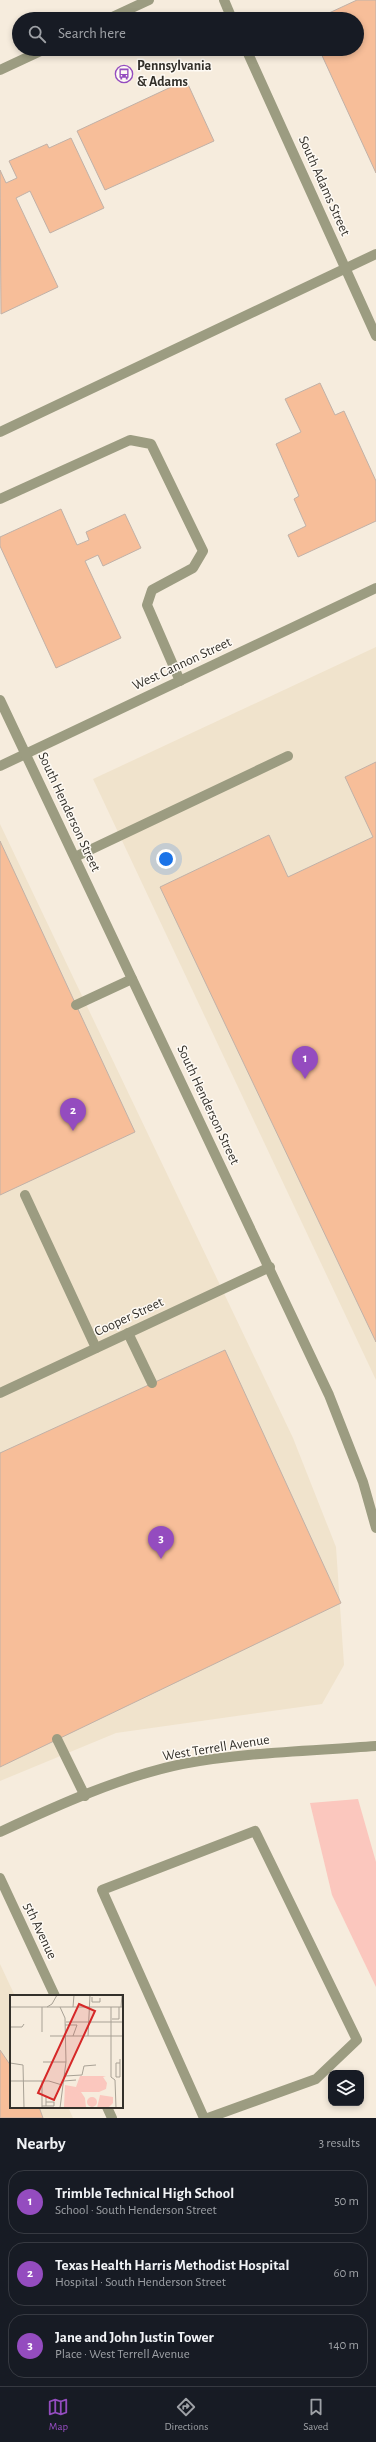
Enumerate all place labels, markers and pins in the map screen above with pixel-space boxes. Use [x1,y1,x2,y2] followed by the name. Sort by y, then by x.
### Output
[137,59,212,89] place label: Pennsylvania & Adams
[114,64,134,84] bus stop icon: Pennsylvania & Adams
[292,1046,318,1079] pin: 1
[60,1098,86,1131] pin: 2
[148,1526,174,1559] pin: 3

